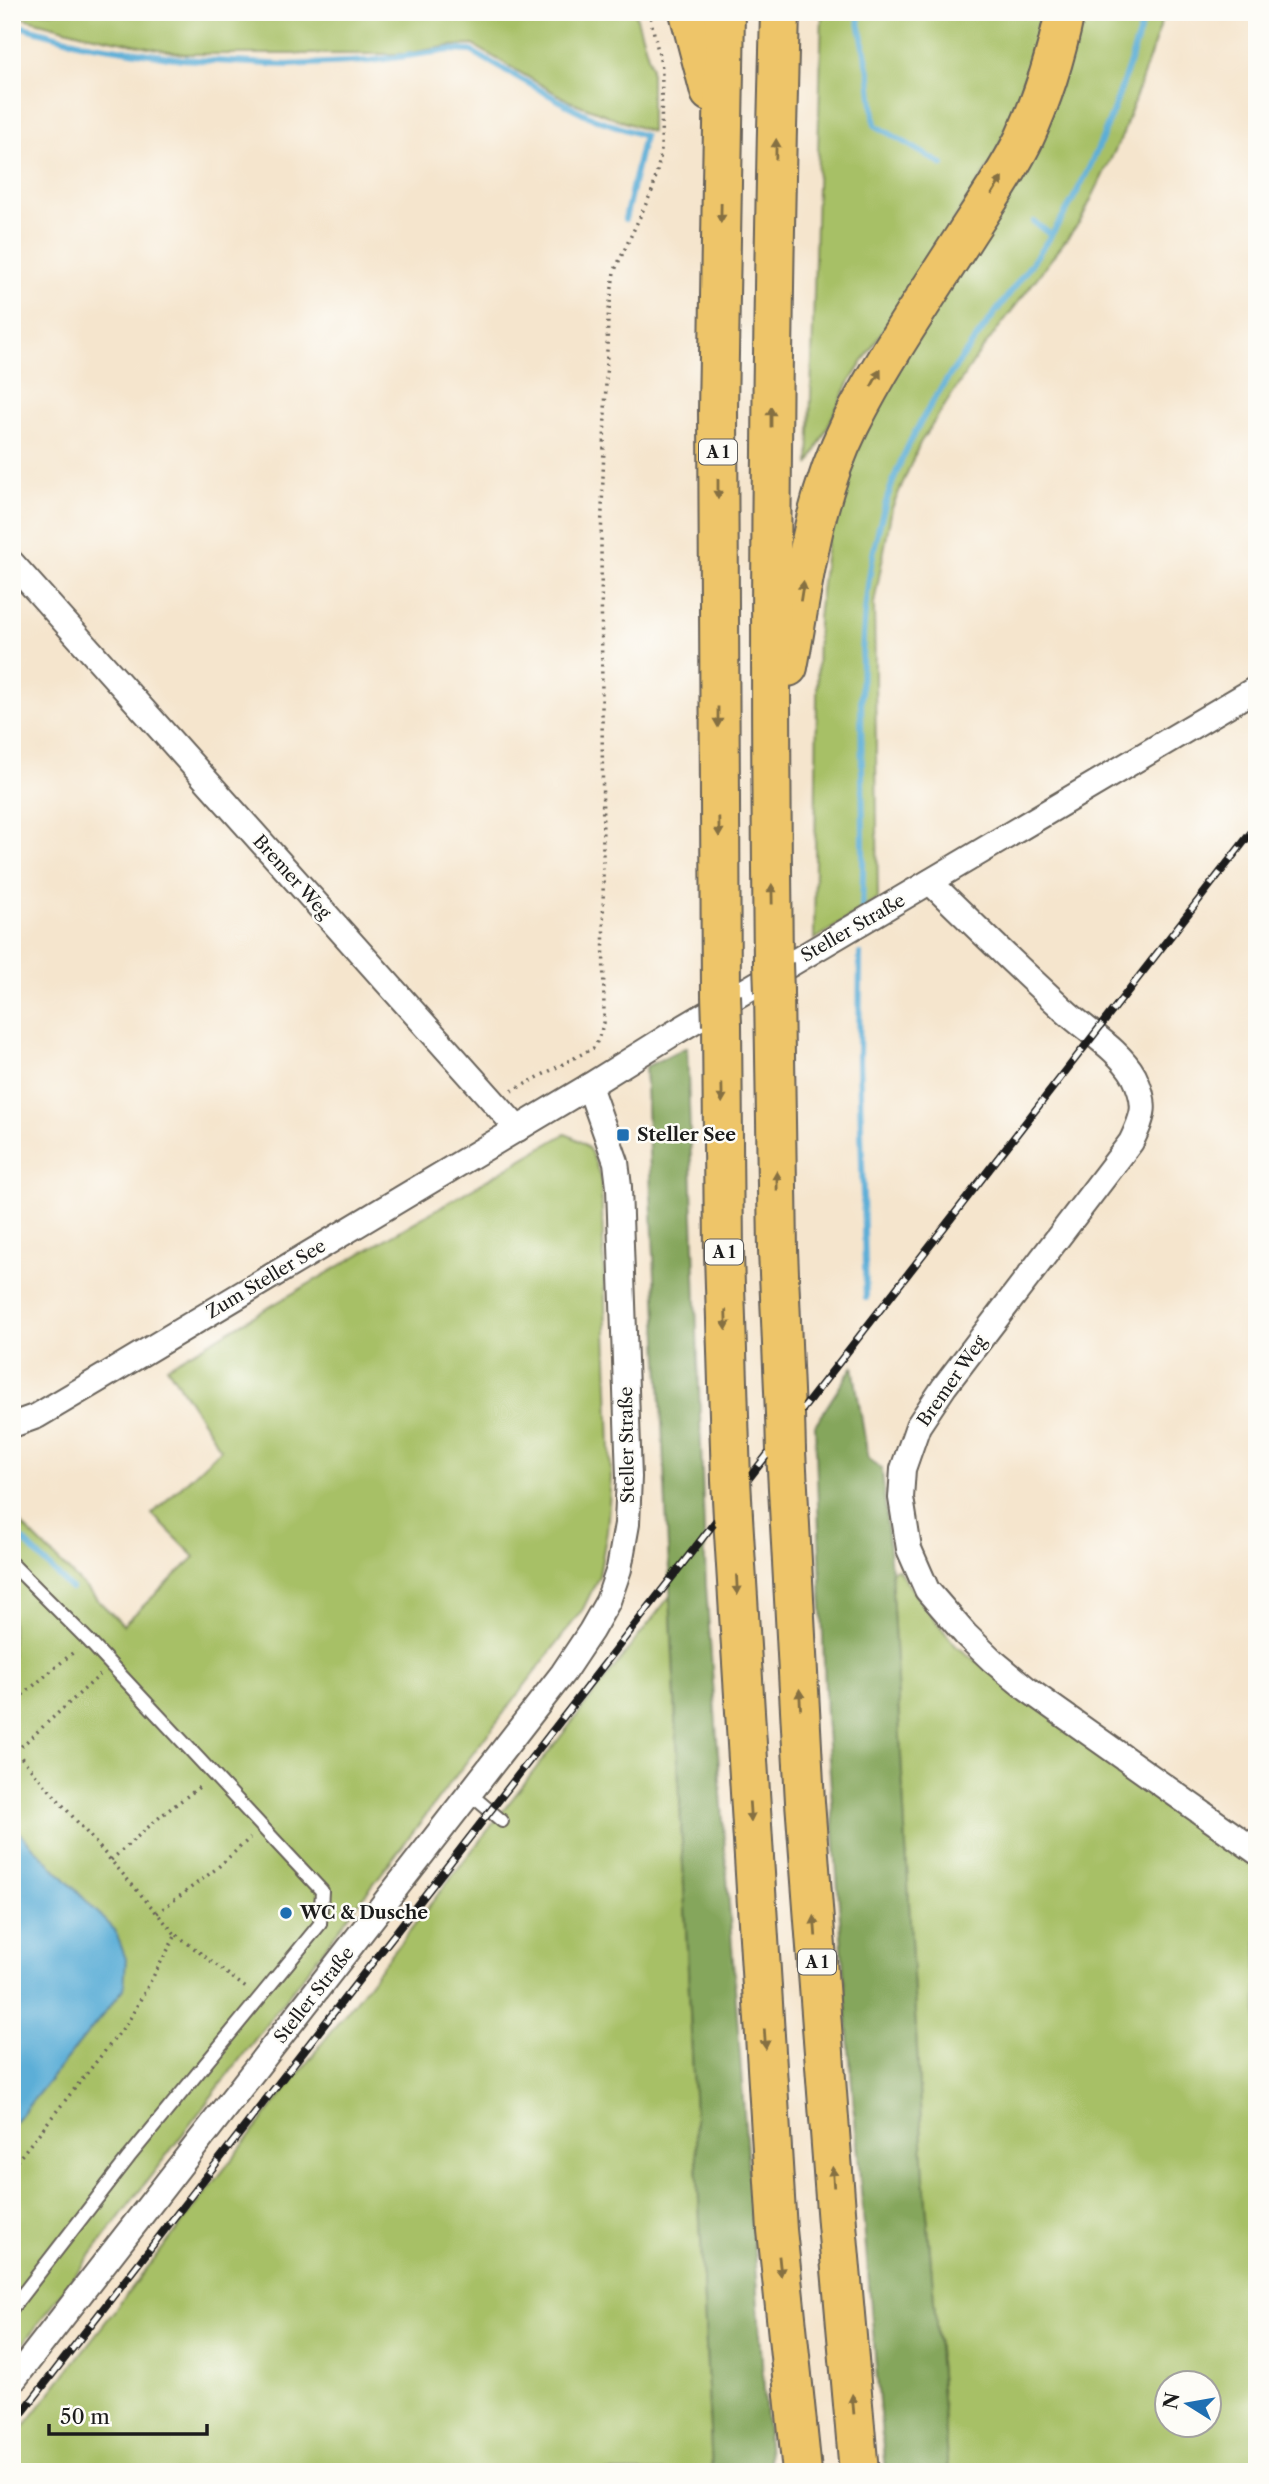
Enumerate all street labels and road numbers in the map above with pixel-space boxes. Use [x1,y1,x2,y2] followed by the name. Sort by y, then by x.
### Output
[699,440,737,464] road number: A 1
[248,830,336,924] street label: Bremer Weg
[797,889,909,967] street label: Steller Straße
[202,1235,330,1323] street label: Zum Steller See
[705,1240,743,1264] road number: A 1
[913,1331,992,1431] street label: Bremer Weg
[615,1386,639,1504] street label: Steller Straße
[269,1942,359,2048] street label: Steller Straße
[798,1950,836,1974] road number: A 1

